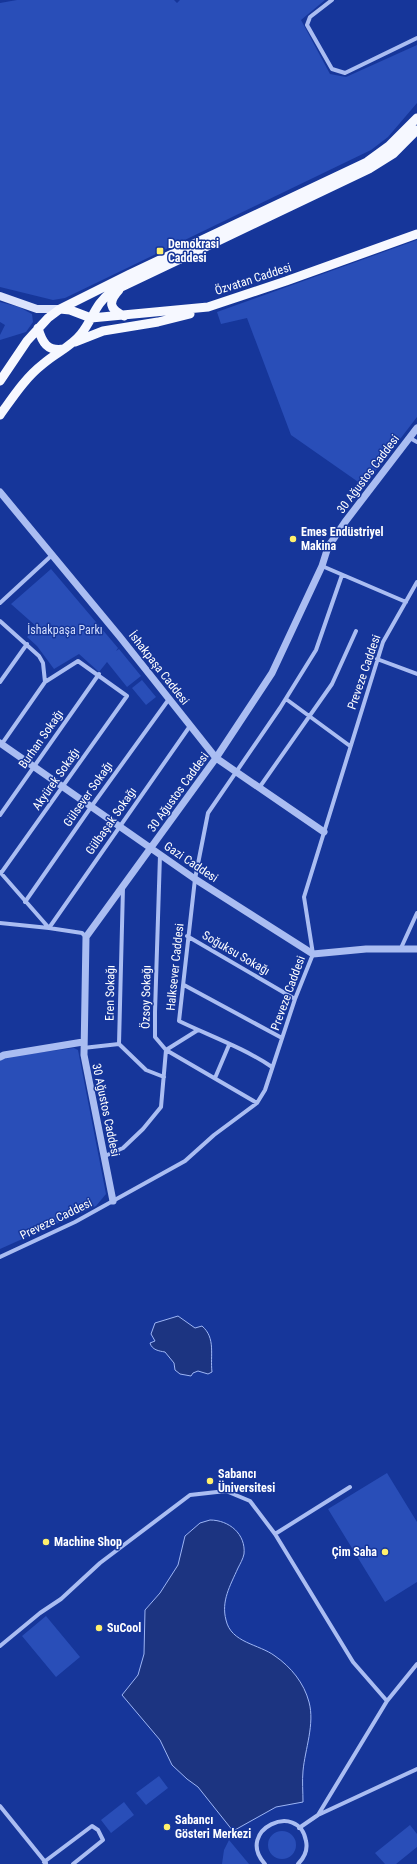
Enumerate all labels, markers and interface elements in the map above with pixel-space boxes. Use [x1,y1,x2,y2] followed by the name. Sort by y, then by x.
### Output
[168,237,219,265] place label: Demokrasi Caddesi
[155,246,165,256] marker: Demokrasi Caddesi
[213,259,293,298] street label: Özvatan Caddesi
[334,432,402,516] street label: 30 Ağustos Caddesi
[301,525,384,553] place label: Emes Endüstriyel Makina
[288,534,298,544] marker: Emes Endüstriyel Makina
[27,622,103,637] park label: İshakpaşa Parkı
[126,628,193,708] street label: İshakpaşa Caddesi
[345,633,383,711] street label: Preveze Caddesi
[16,707,66,771] street label: Burhan Sokağı
[29,745,83,813] street label: Akyürek Sokağı
[144,750,212,834] street label: 30 Ağustos Caddesi
[60,759,116,829] street label: Gülsever Sokağı
[83,785,139,857] street label: Gülbaşak Sokağı
[161,839,221,885] street label: Gazi Caddesi
[163,923,187,1011] street label: Halksever Caddesi
[200,928,272,978] street label: Soğuksu Sokağı
[268,954,308,1032] street label: Preveze Caddesi
[103,965,117,1021] street label: Eren Sokağı
[137,965,154,1029] street label: Özsoy Sokağı
[89,1062,123,1158] street label: 30 Ağustos Caddesi
[18,1196,94,1242] street label: Preveze Caddesi
[218,1467,275,1495] place label: Sabancı Üniversitesi
[205,1476,215,1486] marker: Sabancı Üniversitesi
[54,1535,122,1549] place label: Machine Shop
[41,1537,51,1547] marker: Machine Shop
[332,1545,377,1559] place label: Çim Saha
[380,1547,390,1557] marker: Çim Saha
[107,1621,141,1635] place label: SuCool
[94,1623,104,1633] marker: SuCool
[175,1813,251,1841] place label: Sabancı Gösteri Merkezi
[162,1822,172,1832] marker: Sabancı Gösteri Merkezi

